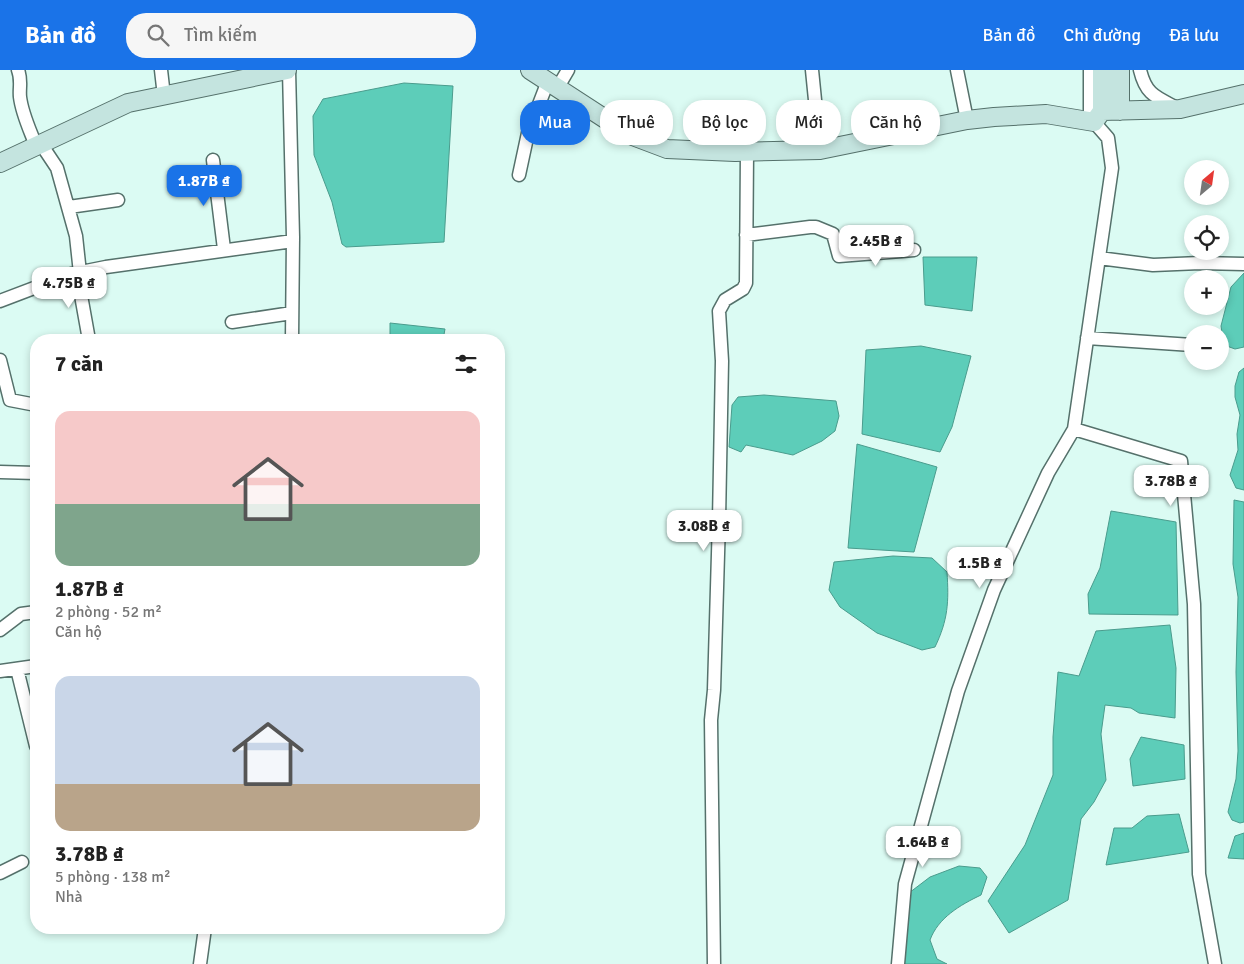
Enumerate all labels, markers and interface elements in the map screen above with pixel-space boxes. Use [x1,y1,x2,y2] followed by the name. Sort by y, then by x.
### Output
[126,13,476,58] search box
[25,20,96,50] text: Bản đồ
[144,21,172,49] icon: search
[184,23,257,47] text: Tìm kiếm
[983,24,1035,46] text: Bản đồ
[1063,24,1141,46] text: Chỉ đường
[1169,24,1219,46] text: Đã lưu
[520,100,590,145] chip: Mua
[600,100,673,145] chip: Thuê
[683,100,766,145] chip: Bộ lọc
[776,100,841,145] chip: Mới
[851,100,940,145] chip: Căn hộ
[1184,160,1229,205] north arrow
[1184,160,1229,370] map controls
[158,164,250,207] pin: 1.87B ₫
[178,171,230,191] text: 1.87B ₫
[1184,215,1229,260] button: locate
[830,224,922,267] pin: 2.45B ₫
[850,231,902,251] text: 2.45B ₫
[23,266,115,309] pin: 4.75B ₫
[1184,270,1229,315] button: +
[43,273,95,293] text: 4.75B ₫
[1184,325,1229,370] button: −
[452,350,480,378] icon: filters
[55,351,103,377] text: 7 căn
[223,444,313,534] icon: home
[1125,464,1217,507] pin: 3.78B ₫
[1145,471,1197,491] text: 3.78B ₫
[658,510,750,552] pin: 3.08B ₫
[678,516,730,536] text: 3.08B ₫
[939,546,1021,589] pin: 1.5B ₫
[958,553,1002,573] text: 1.5B ₫
[55,576,124,602] text: 1.87B ₫
[55,602,162,622] text: 2 phòng · 52 m²
[55,622,102,642] text: Căn hộ
[223,709,313,799] icon: home
[877,826,969,868] pin: 1.64B ₫
[897,832,949,852] text: 1.64B ₫
[55,841,124,867] text: 3.78B ₫
[55,867,171,887] text: 5 phòng · 138 m²
[55,887,83,907] text: Nhà

